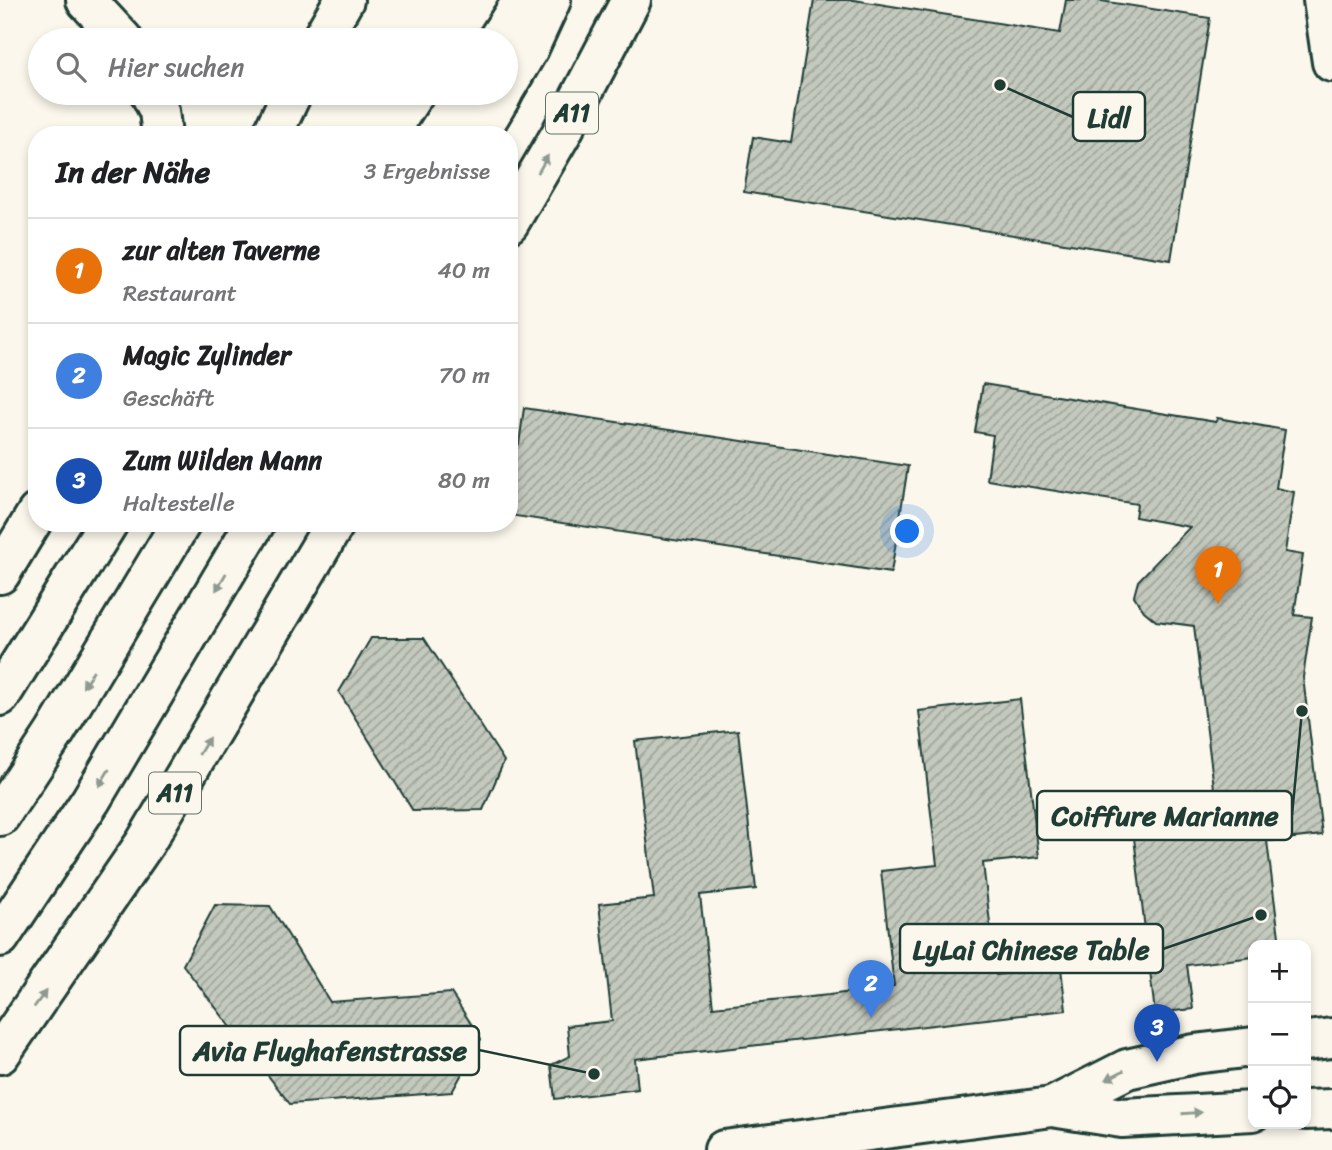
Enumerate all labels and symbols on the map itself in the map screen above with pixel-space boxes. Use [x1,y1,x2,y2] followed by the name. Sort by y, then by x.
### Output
[546,92,598,134] road number: A11
[1073,92,1145,141] callout: Lidl
[1087,93,1132,142] text: Lidl
[537,155,549,174] one-way arrow
[890,514,924,548] your location
[1195,546,1241,604] pin: 1
[215,573,227,592] one-way arrow
[82,669,94,688] one-way arrow
[197,737,210,756] one-way arrow
[98,768,111,787] one-way arrow
[149,772,201,814] road number: A11
[1037,791,1292,840] callout: Coiffure Marianne
[1050,791,1279,840] text: Coiffure Marianne
[900,924,1163,973] callout: LyLai Chinese Table
[912,925,1150,974] text: LyLai Chinese Table
[848,960,894,1018] pin: 2
[33,990,47,1008] one-way arrow
[1134,1004,1180,1062] pin: 3
[180,1026,479,1075] callout: Avia Flughafenstrasse
[192,1026,468,1075] text: Avia Flughafenstrasse
[1105,1070,1125,1081] one-way arrow
[1182,1107,1204,1118] one-way arrow

